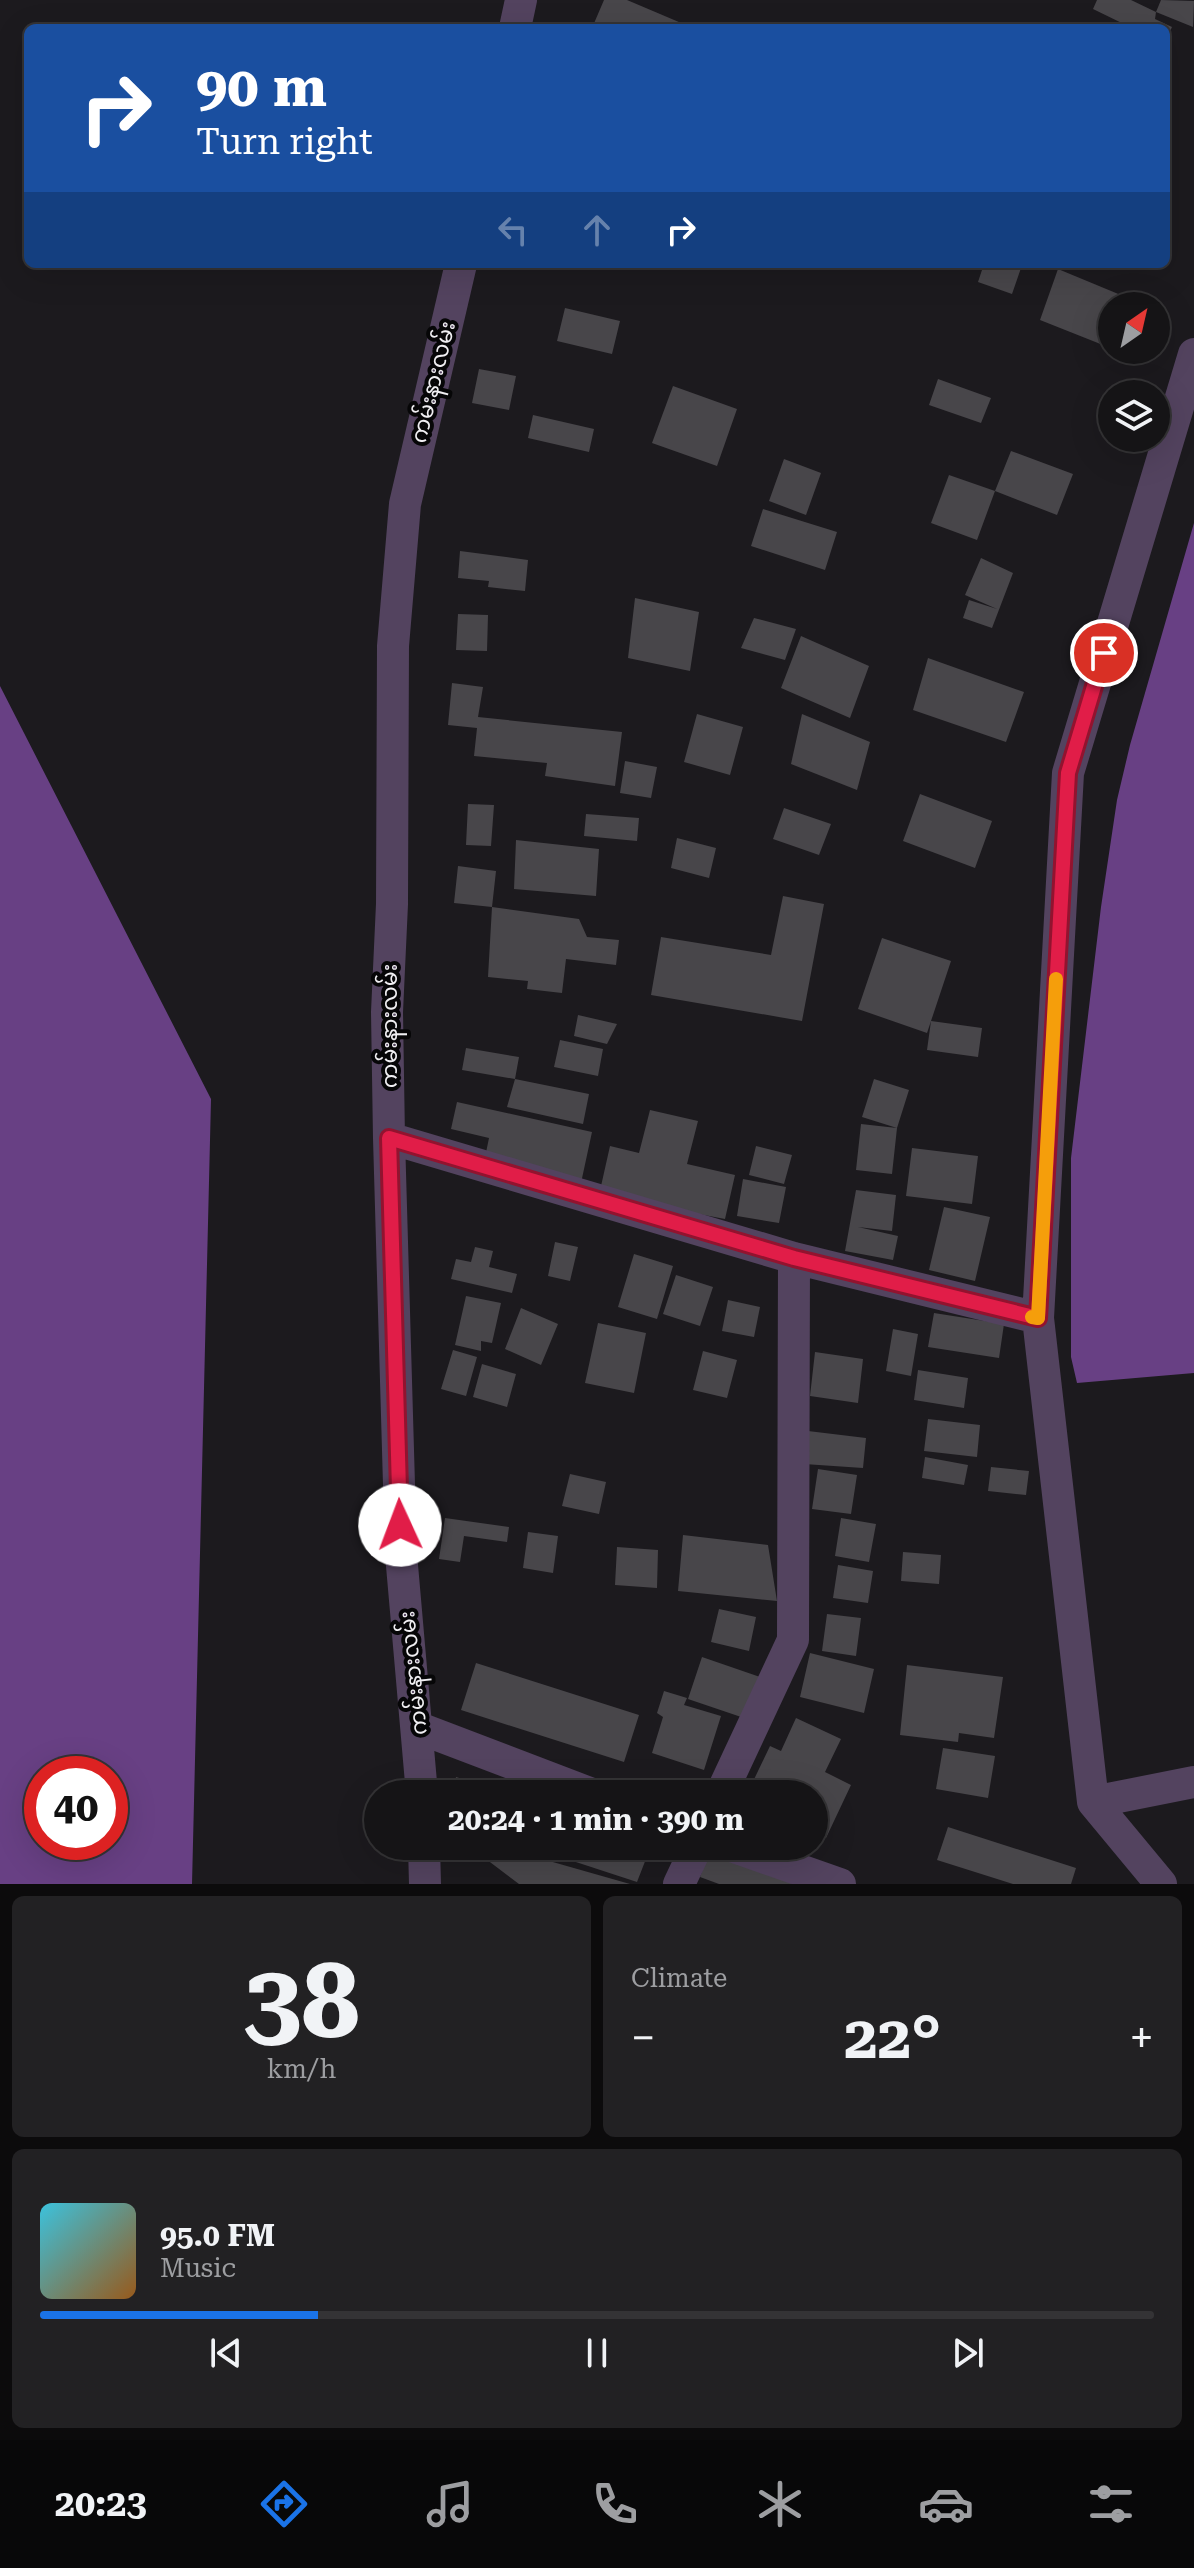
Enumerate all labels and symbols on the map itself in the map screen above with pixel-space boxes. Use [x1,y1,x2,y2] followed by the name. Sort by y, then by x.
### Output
[1098,292,1170,364] north arrow
[403,318,465,447] street label: ကမ်းနားလမ်း
[1070,619,1138,687] pin
[374,964,407,1088] street label: ကမ်းနားလမ်း
[358,1483,442,1567] position arrow
[391,1609,437,1737] street label: ကမ်းနားလမ်း
[24,1756,128,1860] speed limit sign: 40

